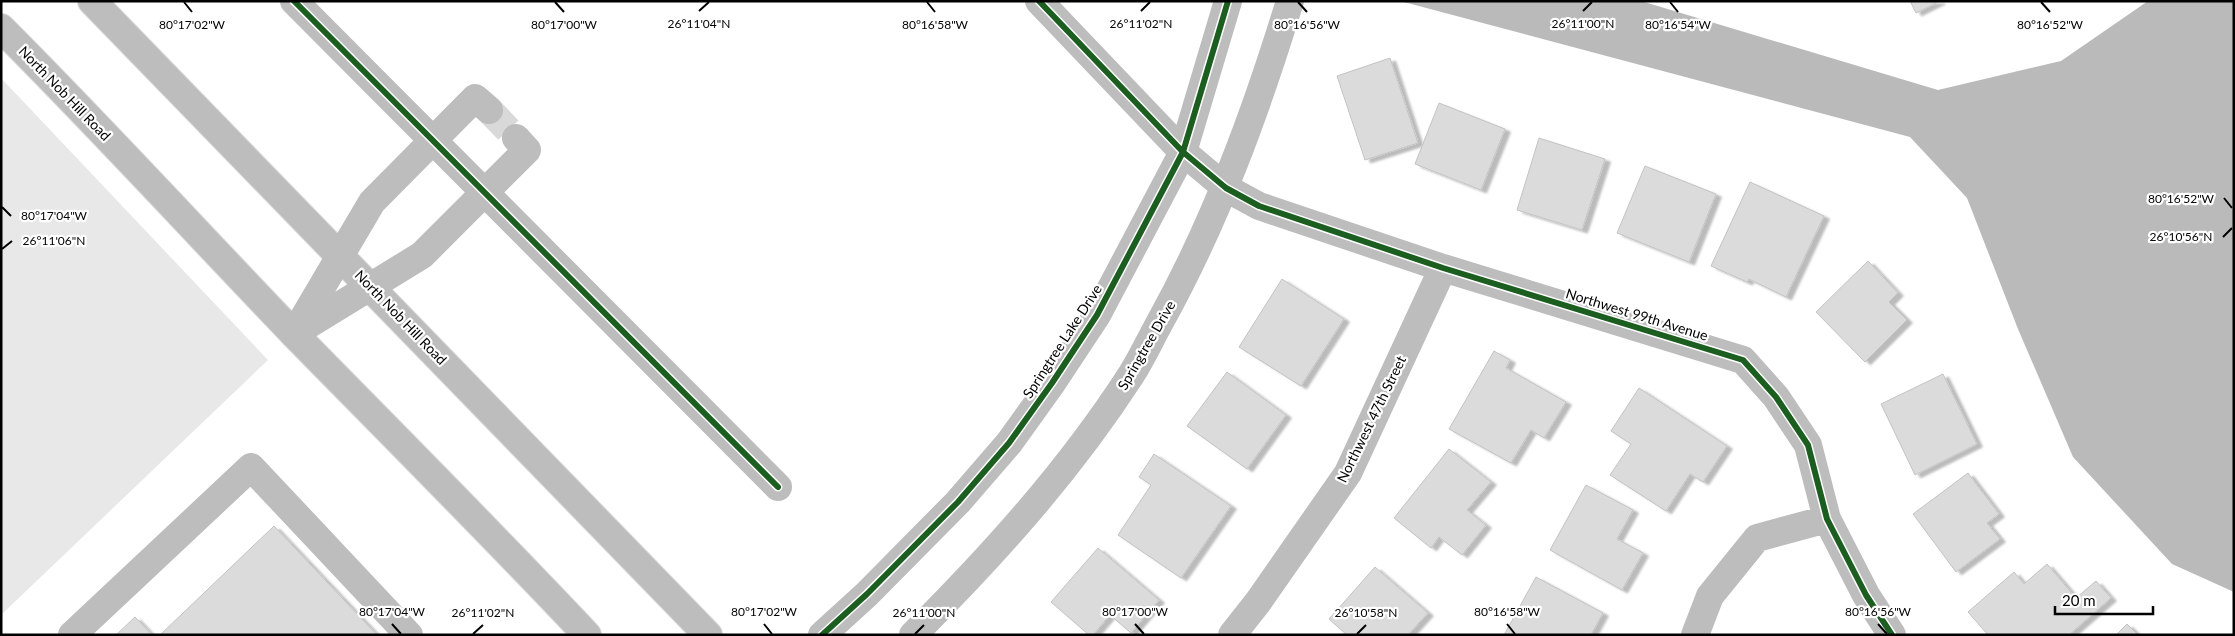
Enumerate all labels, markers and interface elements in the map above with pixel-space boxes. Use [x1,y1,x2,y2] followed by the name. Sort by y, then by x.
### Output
[668,16,730,31] text: 26°11'04"N
[1110,16,1172,31] text: 26°11'02"N
[1552,16,1614,31] text: 26°11'00"N
[159,17,226,32] text: 80°17'02"W
[531,17,598,32] text: 80°17'00"W
[902,17,969,32] text: 80°16'58"W
[1274,17,1341,32] text: 80°16'56"W
[1645,17,1712,32] text: 80°16'54"W
[2017,17,2084,32] text: 80°16'52"W
[15,42,115,144] street label: North Nob Hill Road
[2148,191,2215,206] text: 80°16'52"W
[21,208,88,223] text: 80°17'04"W
[2150,229,2212,244] text: 26°10'56"N
[23,233,85,248] text: 26°11'06"N
[351,266,451,368] street label: North Nob Hill Road
[1019,281,1105,401] street label: Springtree Lake Drive
[1564,284,1710,344] street label: Northwest 99th Avenue
[1114,297,1178,393] street label: Springtree Drive
[1333,353,1409,485] street label: Northwest 47th Street
[2055,584,2152,616] scale bar
[2062,591,2096,609] text: 20 m
[359,604,426,619] text: 80°17'04"W
[731,604,798,619] text: 80°17'02"W
[1102,604,1169,619] text: 80°17'00"W
[1474,604,1541,619] text: 80°16'58"W
[1845,604,1912,619] text: 80°16'56"W
[452,605,514,620] text: 26°11'02"N
[893,605,955,620] text: 26°11'00"N
[1335,605,1397,620] text: 26°10'58"N

